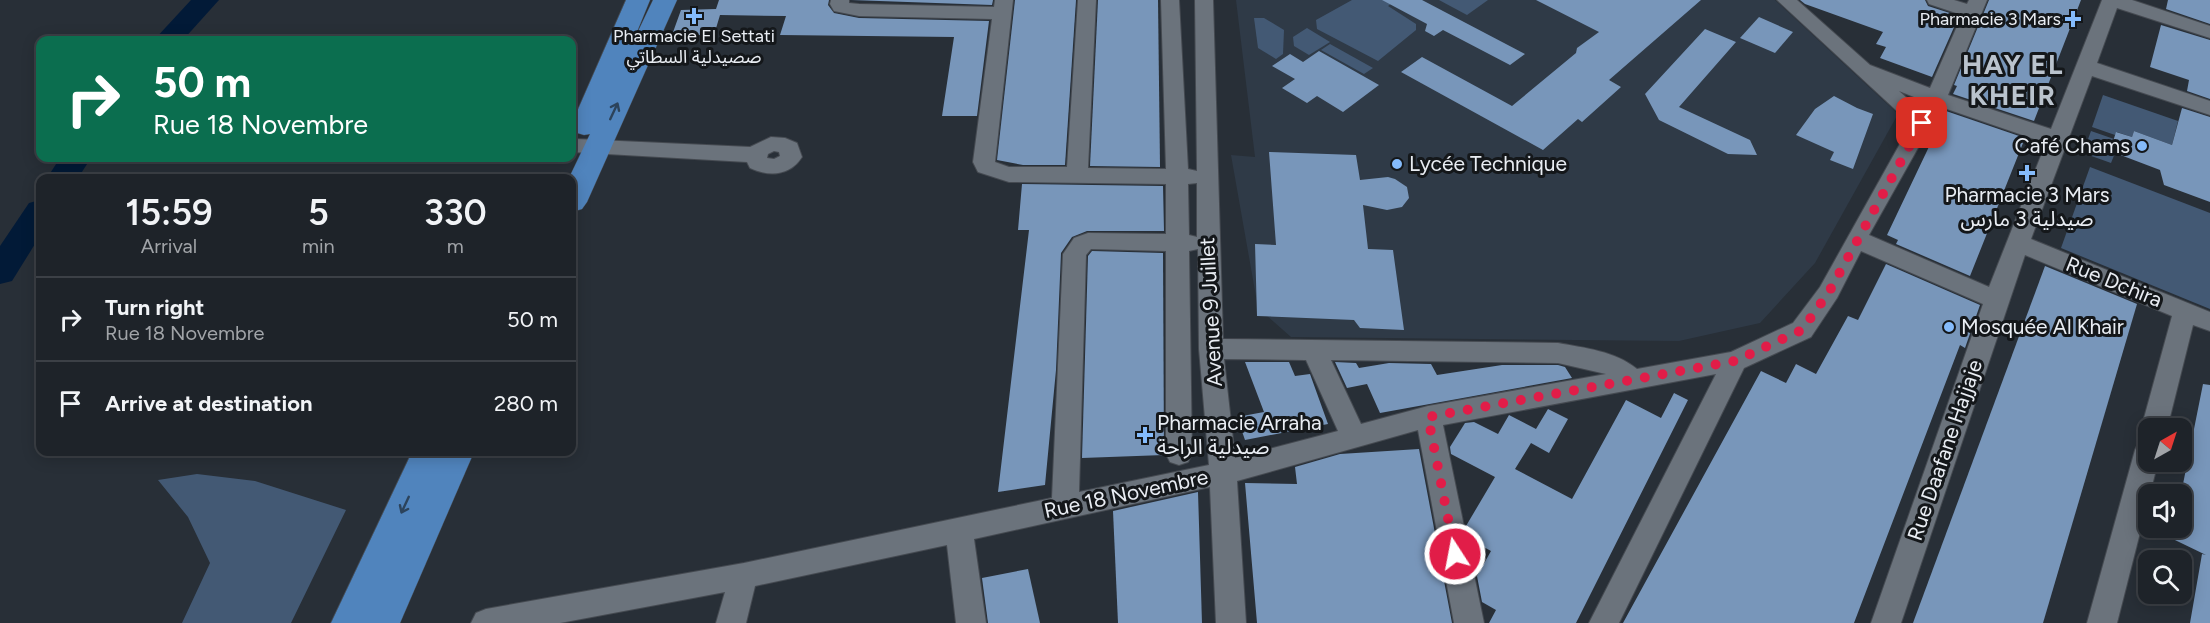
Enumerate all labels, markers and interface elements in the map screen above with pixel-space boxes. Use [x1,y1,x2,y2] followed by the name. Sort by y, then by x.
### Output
[1919,8,2061,30] place label: Pharmacie 3 Mars
[687,9,701,23] marker: Pharmacie El Settati صصيدلية السطاتي
[2066,12,2080,26] marker: Pharmacie 3 Mars
[613,25,775,70] place label: Pharmacie El Settati صصيدلية السطاتي
[1962,48,2064,112] district label: HAY EL KHEIR
[153,57,251,108] text: 50 m
[54,60,132,138] icon: right
[1896,97,1947,148] pin
[609,103,621,121] one-way arrow
[1905,106,1938,139] icon: arrive
[153,108,368,141] text: Rue 18 Novembre
[2015,133,2130,158] place label: Café Chams
[2135,139,2149,153] marker: Café Chams
[1409,151,1567,176] place label: Lycée Technique
[1390,157,1404,171] marker: Lycée Technique
[2020,166,2034,180] marker: Pharmacie 3 Mars صيدلية 3 مارس
[1944,182,2110,231] place label: Pharmacie 3 Mars صيدلية 3 مارس
[125,191,213,234] text: 15:59
[308,191,329,234] text: 5
[424,191,487,234] text: 330
[141,234,197,258] text: Arrival
[302,234,335,258] text: min
[447,234,464,258] text: m
[1194,237,1227,387] street label: Avenue 9 Juillet
[2062,251,2166,312] street label: Rue Dchira
[105,294,204,321] text: Turn right
[54,303,87,336] icon: right
[507,306,558,333] text: 50 m
[1961,314,2124,339] place label: Mosquée Al Khair
[1942,320,1956,334] marker: Mosquée Al Khair
[105,321,264,345] text: Rue 18 Novembre
[1902,356,1987,544] street label: Rue Daafane Hajjaje
[54,387,87,420] icon: arrive
[105,390,313,417] text: Arrive at destination
[494,390,558,417] text: 280 m
[1157,410,1322,459] place label: Pharmacie Arraha صيدلية الراحة
[2138,418,2192,472] north arrow
[2138,418,2192,604] map controls
[1138,428,1152,442] marker: Pharmacie Arraha صيدلية الراحة
[1041,464,1210,523] street label: Rue 18 Novembre
[2138,484,2192,538] button: sound
[398,495,410,513] one-way arrow
[1423,522,1487,586] position arrow
[2138,550,2192,604] button: search

